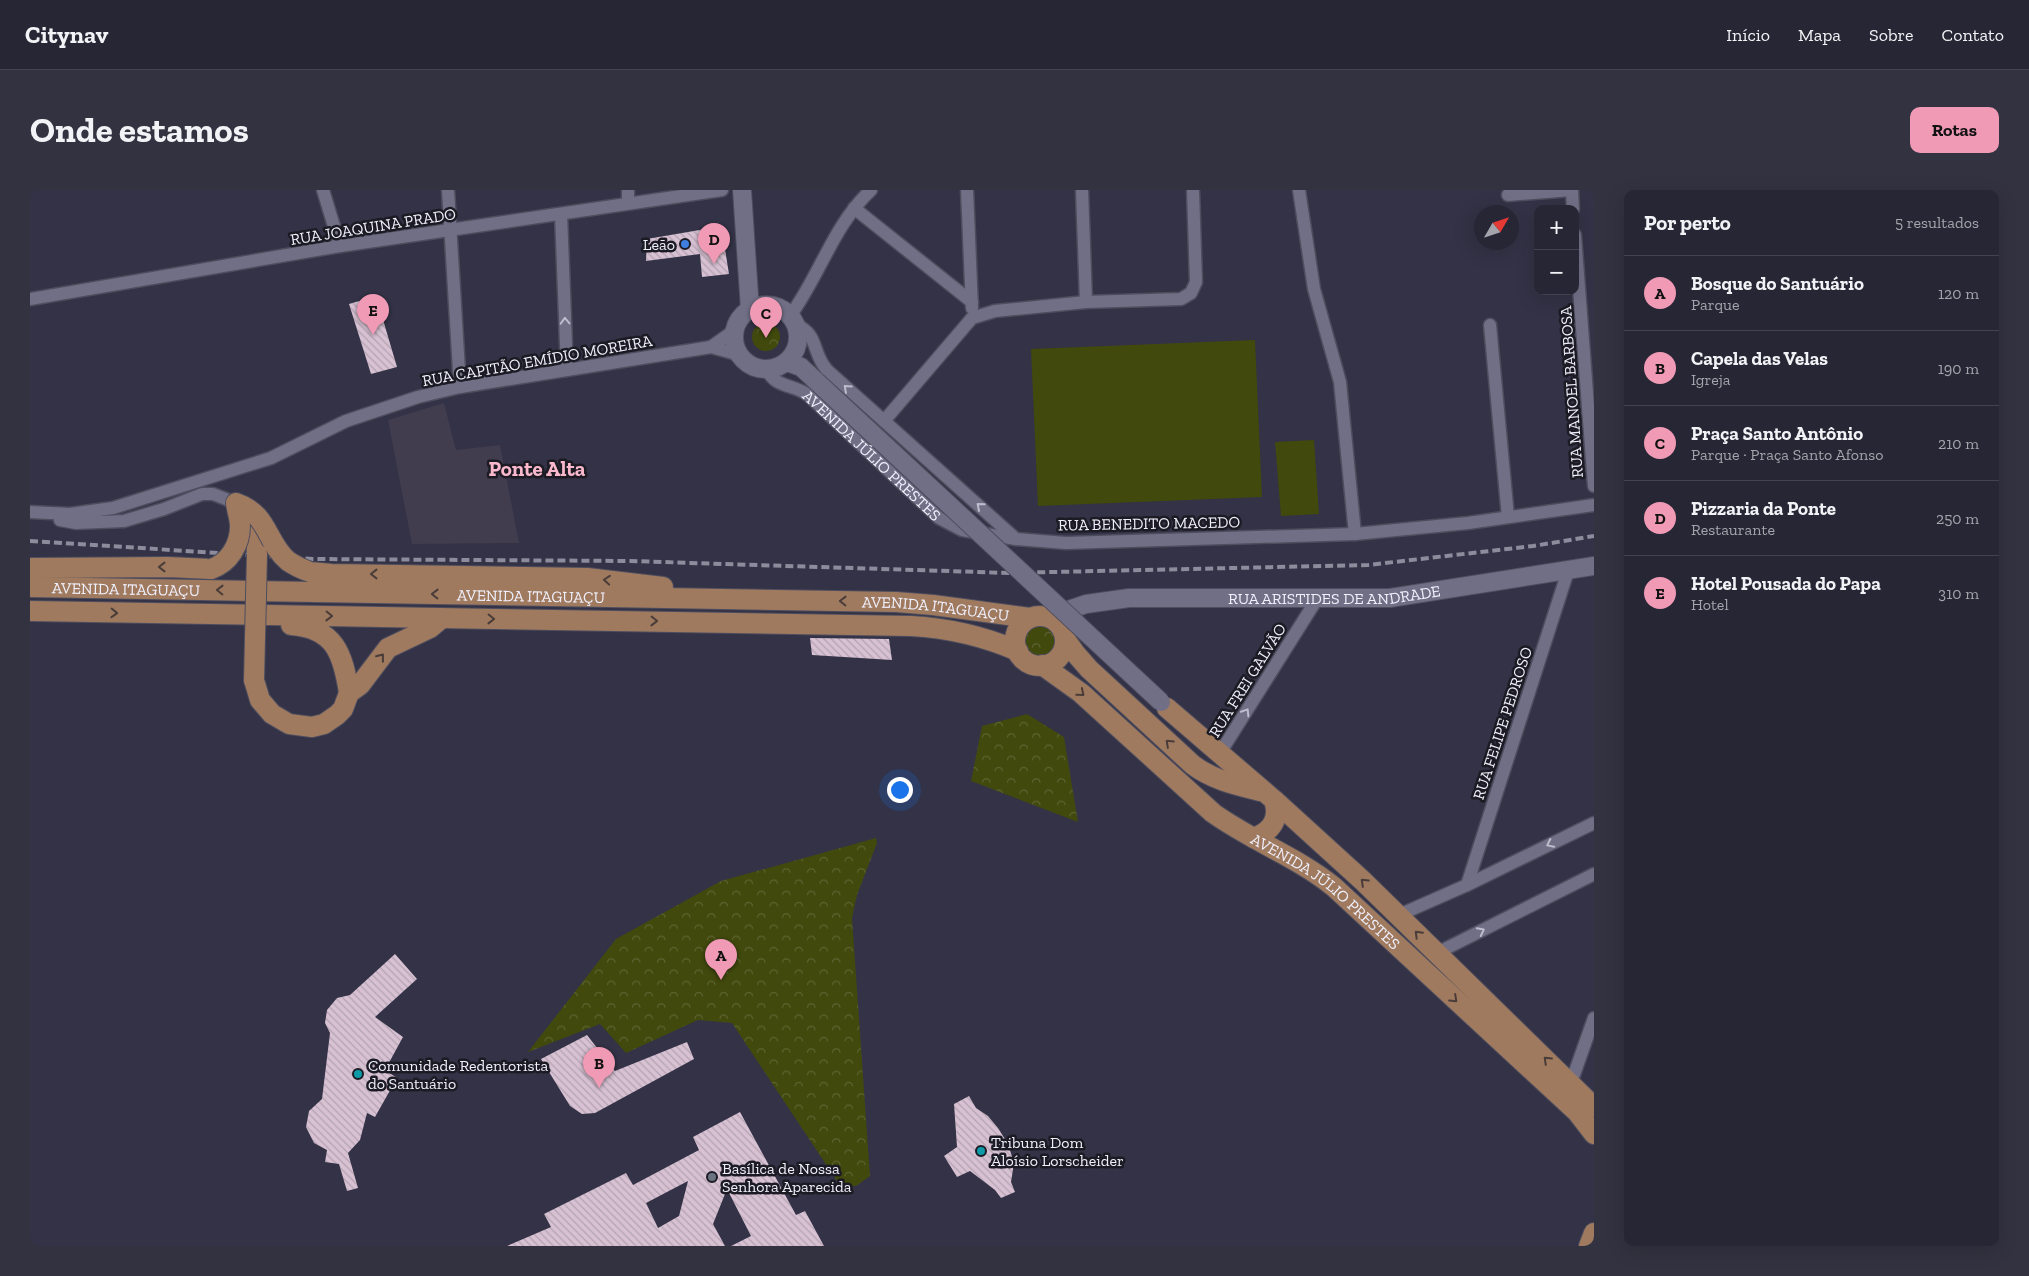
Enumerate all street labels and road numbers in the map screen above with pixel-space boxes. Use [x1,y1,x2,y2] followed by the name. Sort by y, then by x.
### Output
[289,204,458,249] street label: RUA JOAQUINA PRADO
[1556,305,1587,479] street label: RUA MANOEL BARBOSA
[421,331,654,390] street label: RUA CAPITÃO EMÍDIO MOREIRA
[799,386,945,525] street label: AVENIDA JÚLIO PRESTES
[1058,512,1241,535] street label: RUA BENEDITO MACEDO
[52,578,200,600] street label: AVENIDA ITAGUAÇU
[1228,581,1442,608] street label: RUA ARISTIDES DE ANDRADE
[457,585,605,607] street label: AVENIDA ITAGUAÇU
[862,592,1010,625] street label: AVENIDA ITAGUAÇU
[1205,620,1290,741] street label: RUA FREI GALVÃO
[1469,644,1536,802] street label: RUA FELIPE PEDROSO
[1248,829,1404,953] street label: AVENIDA JÚLIO PRESTES

